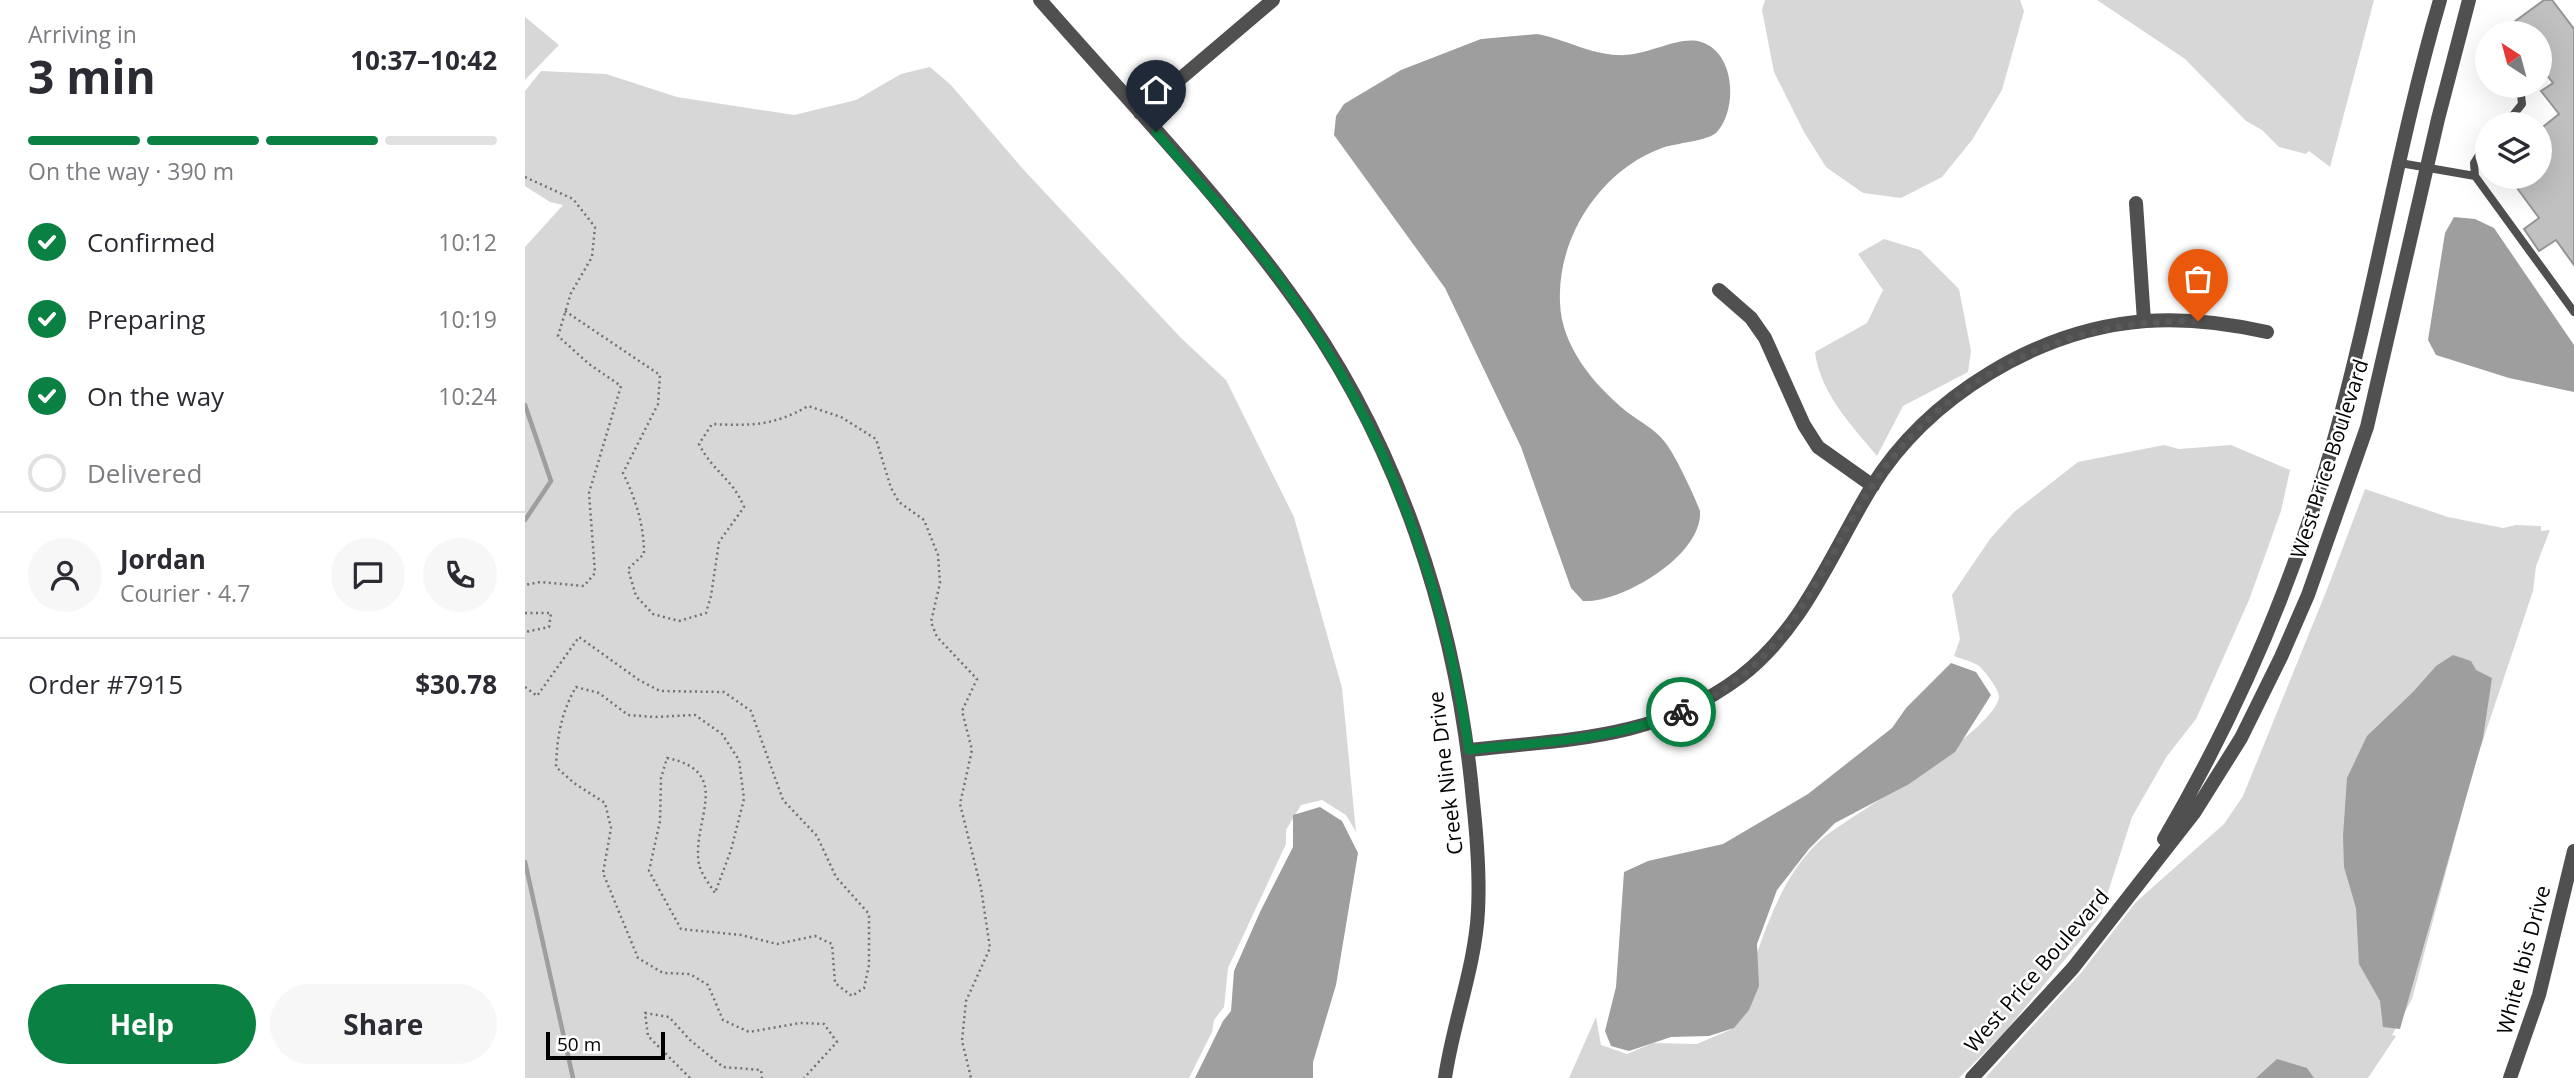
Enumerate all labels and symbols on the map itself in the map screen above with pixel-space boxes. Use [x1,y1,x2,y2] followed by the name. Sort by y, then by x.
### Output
[2475,21,2551,98] north arrow
[1126,60,1186,132] pin
[2168,249,2228,321] pin
[2284,356,2374,562] street label: West Price Boulevard
[1646,677,1716,747] courier
[1421,690,1469,856] street label: Creek Nine Drive
[2490,882,2556,1037] street label: White Ibis Drive
[1958,883,2115,1058] street label: West Price Boulevard
[546,1029,665,1061] scale bar

